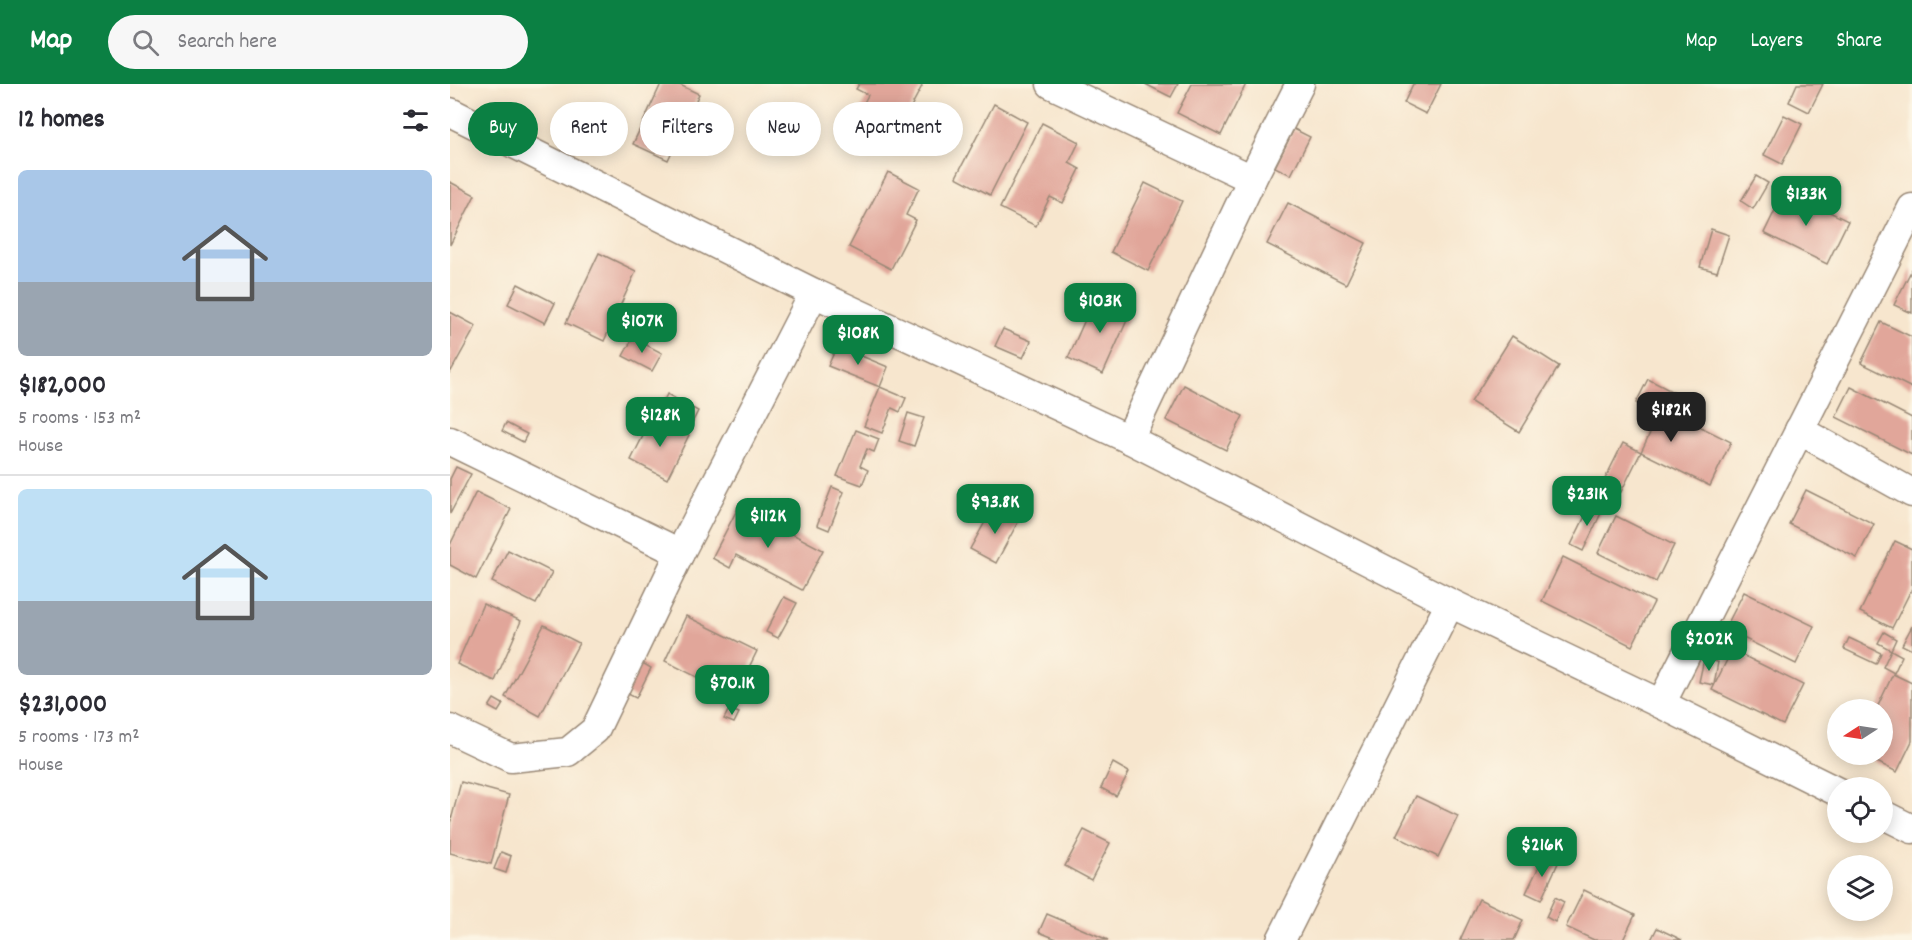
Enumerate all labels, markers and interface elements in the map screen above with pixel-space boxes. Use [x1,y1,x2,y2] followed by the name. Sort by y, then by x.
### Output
[108,15,528,69] search box
[30,22,72,62] text: Map
[129,26,162,59] icon: search
[177,27,277,58] text: Search here
[1686,27,1717,57] text: Map
[1750,27,1803,57] text: Layers
[1836,27,1882,57] text: Share
[18,102,105,139] text: 12 homes
[468,102,538,156] chip: Buy
[550,102,628,156] chip: Rent
[640,102,734,156] chip: Filters
[746,102,821,156] chip: New
[833,102,963,156] chip: Apartment
[399,104,432,137] icon: filters
[1764,176,1848,227] pin: $133K
[1785,181,1827,209] text: $133K
[171,209,279,317] icon: home
[1058,283,1142,334] pin: $103K
[1078,288,1122,316] text: $103K
[600,303,684,354] pin: $107K
[621,308,663,336] text: $107K
[816,315,900,366] pin: $108K
[837,320,879,348] text: $108K
[18,368,106,405] text: $182,000
[1629,392,1713,443] pin: $182K
[618,397,702,448] pin: $128K
[1651,397,1691,425] text: $182K
[640,402,680,430] text: $128K
[18,405,141,433] text: 5 rooms · 153 m²
[18,433,63,461] text: House
[1545,476,1629,527] pin: $231K
[1566,481,1608,509] text: $231K
[946,484,1044,535] pin: $93.8K
[971,489,1019,517] text: $93.8K
[726,498,810,549] pin: $112K
[750,503,786,531] text: $112K
[171,528,279,636] icon: home
[1667,621,1751,672] pin: $202K
[1685,626,1733,654] text: $202K
[683,665,781,716] pin: $70.1K
[709,670,755,698] text: $70.1K
[18,687,107,724] text: $231,000
[1827,699,1893,765] north arrow
[1827,699,1893,921] map controls
[18,724,139,752] text: 5 rooms · 173 m²
[18,752,63,780] text: House
[1827,777,1893,843] button: locate
[1500,827,1584,878] pin: $216K
[1521,832,1563,860] text: $216K
[1827,855,1893,921] button: layers

